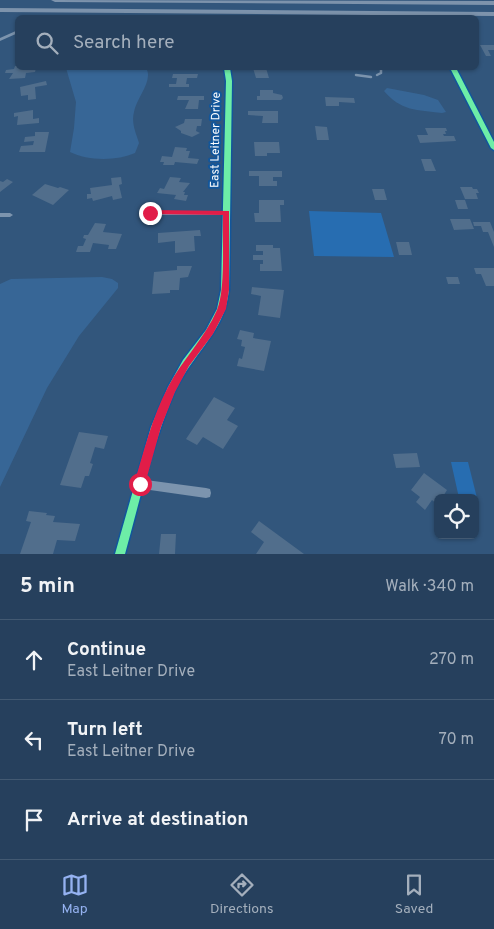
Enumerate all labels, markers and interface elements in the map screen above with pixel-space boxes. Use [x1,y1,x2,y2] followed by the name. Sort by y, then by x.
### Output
[15,15,479,70] search box
[33,29,61,57] icon: search
[73,31,175,55] text: Search here
[207,92,225,188] street label: East Leitner Drive
[139,202,162,225] route end
[129,473,152,496] route start
[434,494,479,539] map controls
[434,494,479,539] button: locate
[20,573,75,600] text: 5 min
[385,577,474,597] text: Walk · 340 m
[67,638,146,662] text: Continue
[20,646,48,674] icon: ahead
[429,650,474,670] text: 270 m
[67,662,195,682] text: East Leitner Drive
[67,718,143,742] text: Turn left
[20,726,48,754] icon: left
[439,730,474,750] text: 70 m
[67,742,195,762] text: East Leitner Drive
[20,806,48,834] icon: arrive
[67,808,248,832] text: Arrive at destination
[61,871,89,918] tab: Map
[210,871,274,918] tab: Directions
[395,871,433,918] tab: Saved

